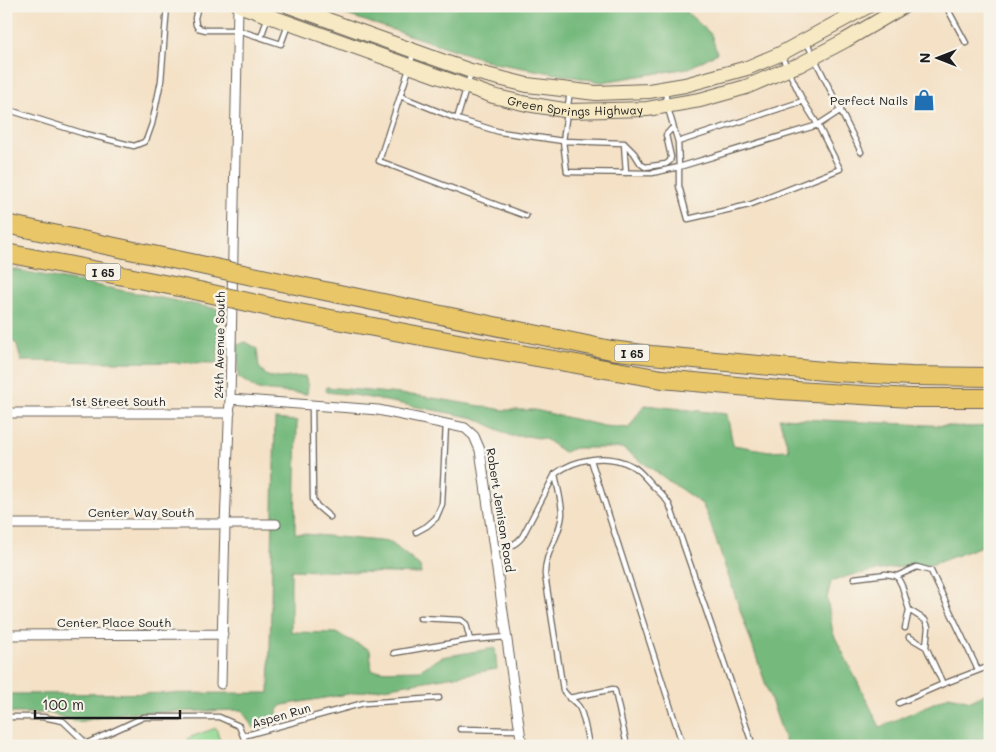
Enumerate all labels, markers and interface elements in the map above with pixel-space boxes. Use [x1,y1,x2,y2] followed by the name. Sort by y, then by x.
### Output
[914,32,964,82] north arrow
[915,53,934,63] text: N
[911,87,937,113] shop icon: Perfect Nails
[506,92,643,119] street label: Green Springs Highway
[830,92,908,108] place label: Perfect Nails
[86,264,120,280] road number: I 65
[210,291,228,399] street label: 24th Avenue South
[614,344,650,362] road number: I 65
[71,393,166,409] street label: 1st Street South
[483,447,519,574] street label: Robert Jemison Road
[88,504,194,520] street label: Center Way South
[57,614,171,630] street label: Center Place South
[35,687,180,719] scale bar
[42,694,84,714] text: 100 m
[250,699,312,731] street label: Aspen Run

